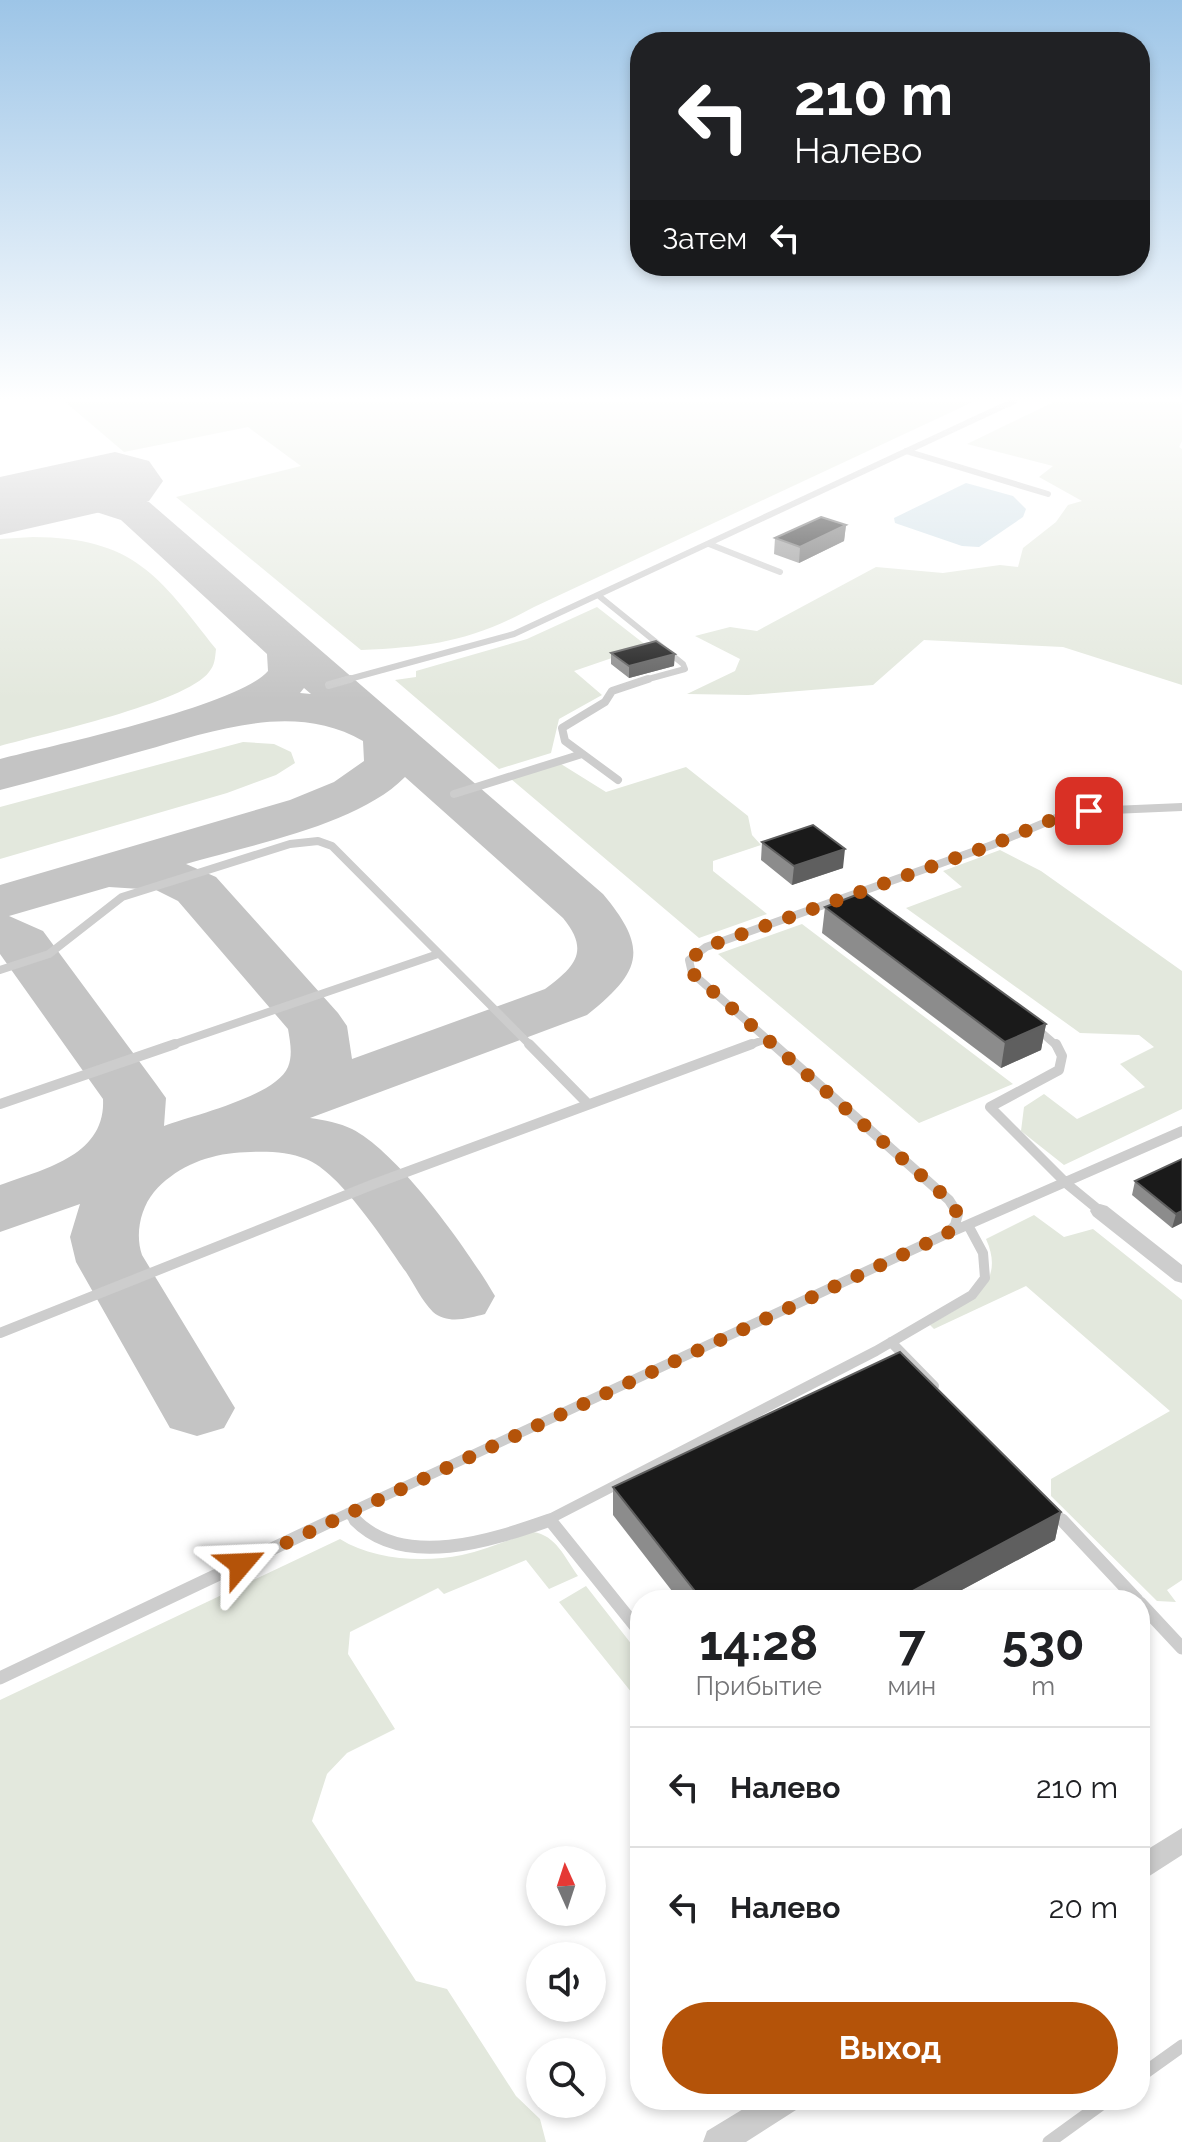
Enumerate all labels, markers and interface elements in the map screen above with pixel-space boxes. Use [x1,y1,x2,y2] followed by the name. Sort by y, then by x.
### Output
[794,62,953,128] text: 210 m
[662,64,766,168] icon: left
[794,129,922,171] text: Налево
[763,216,807,260] icon: left
[662,221,747,256] text: Затем
[1055,777,1123,845] pin
[1067,789,1111,833] icon: arrive
[199,1522,283,1606] position arrow
[699,1615,818,1671] text: 14:28
[898,1615,925,1671] text: 7
[1002,1615,1085,1671] text: 530
[695,1671,822,1701] text: Прибытие
[887,1671,936,1701] text: мин
[1031,1671,1055,1701] text: m
[662,1765,706,1809] icon: left
[730,1770,840,1805] text: Налево
[1036,1770,1118,1805] text: 210 m
[526,1846,606,1926] north arrow
[526,1846,606,2118] map controls
[662,1885,706,1929] icon: left
[730,1890,840,1925] text: Налево
[1049,1890,1118,1925] text: 20 m
[526,1942,606,2022] button: sound
[662,2002,1118,2094] button: Выход
[526,2038,606,2118] button: search

